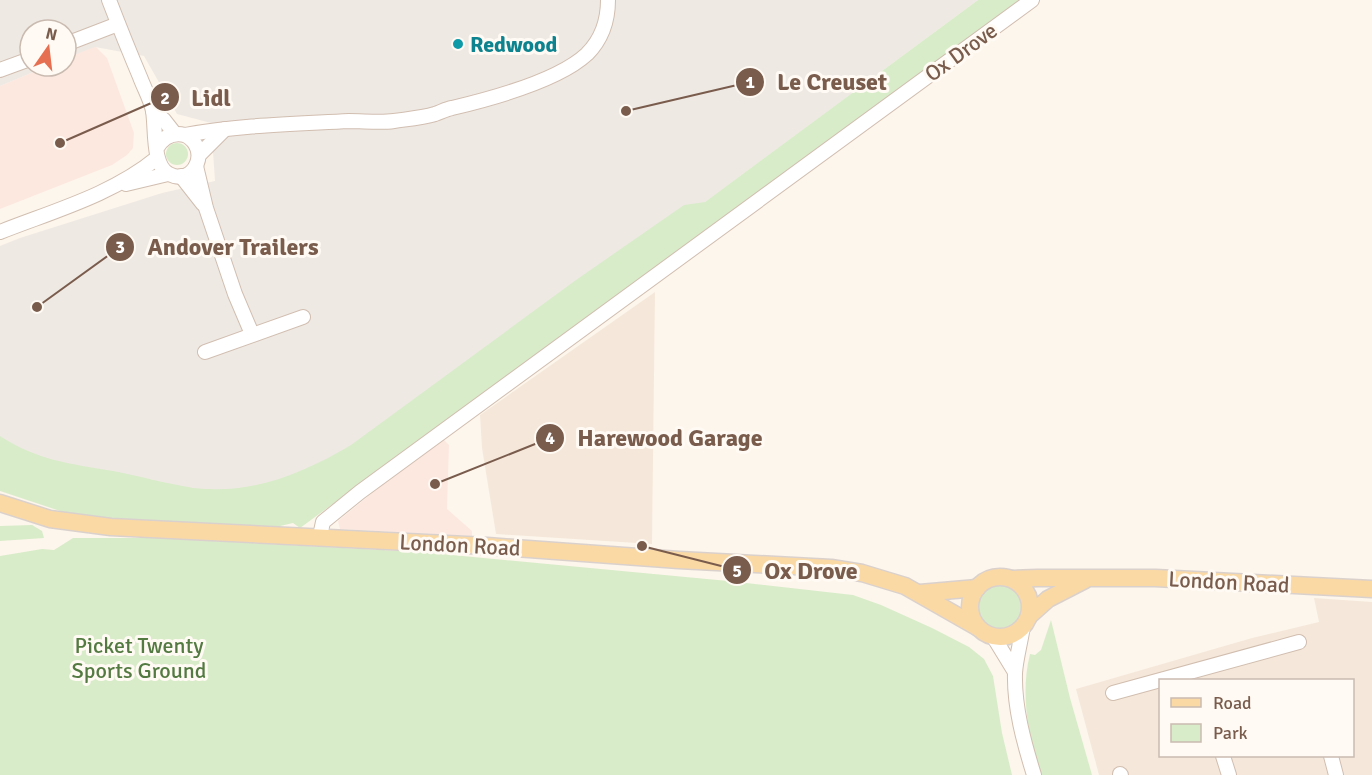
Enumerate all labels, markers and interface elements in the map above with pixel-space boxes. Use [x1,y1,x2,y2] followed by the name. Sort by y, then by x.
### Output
[919,17,1003,87] street label: Ox Drove
[18,18,78,78] north arrow
[44,23,59,45] text: N
[470,31,557,58] place label: Redwood
[451,37,465,51] marker: Redwood
[735,61,899,103] callout: Le Creuset
[777,67,887,97] text: Le Creuset
[745,71,755,93] text: 1
[150,76,243,118] callout: Lidl
[191,83,231,113] text: Lidl
[160,87,170,109] text: 2
[105,226,330,268] callout: Andover Trailers
[147,232,319,262] text: Andover Trailers
[115,236,125,258] text: 3
[535,417,775,459] callout: Harewood Garage
[577,423,763,453] text: Harewood Garage
[545,427,555,449] text: 4
[399,528,521,562] street label: London Road
[722,549,869,591] callout: Ox Drove
[764,556,858,586] text: Ox Drove
[732,560,742,582] text: 5
[1168,565,1290,599] street label: London Road
[72,632,207,684] park label: Picket Twenty Sports Ground
[1159,679,1354,757] legend
[1213,692,1252,714] text: Road
[1213,722,1248,744] text: Park

